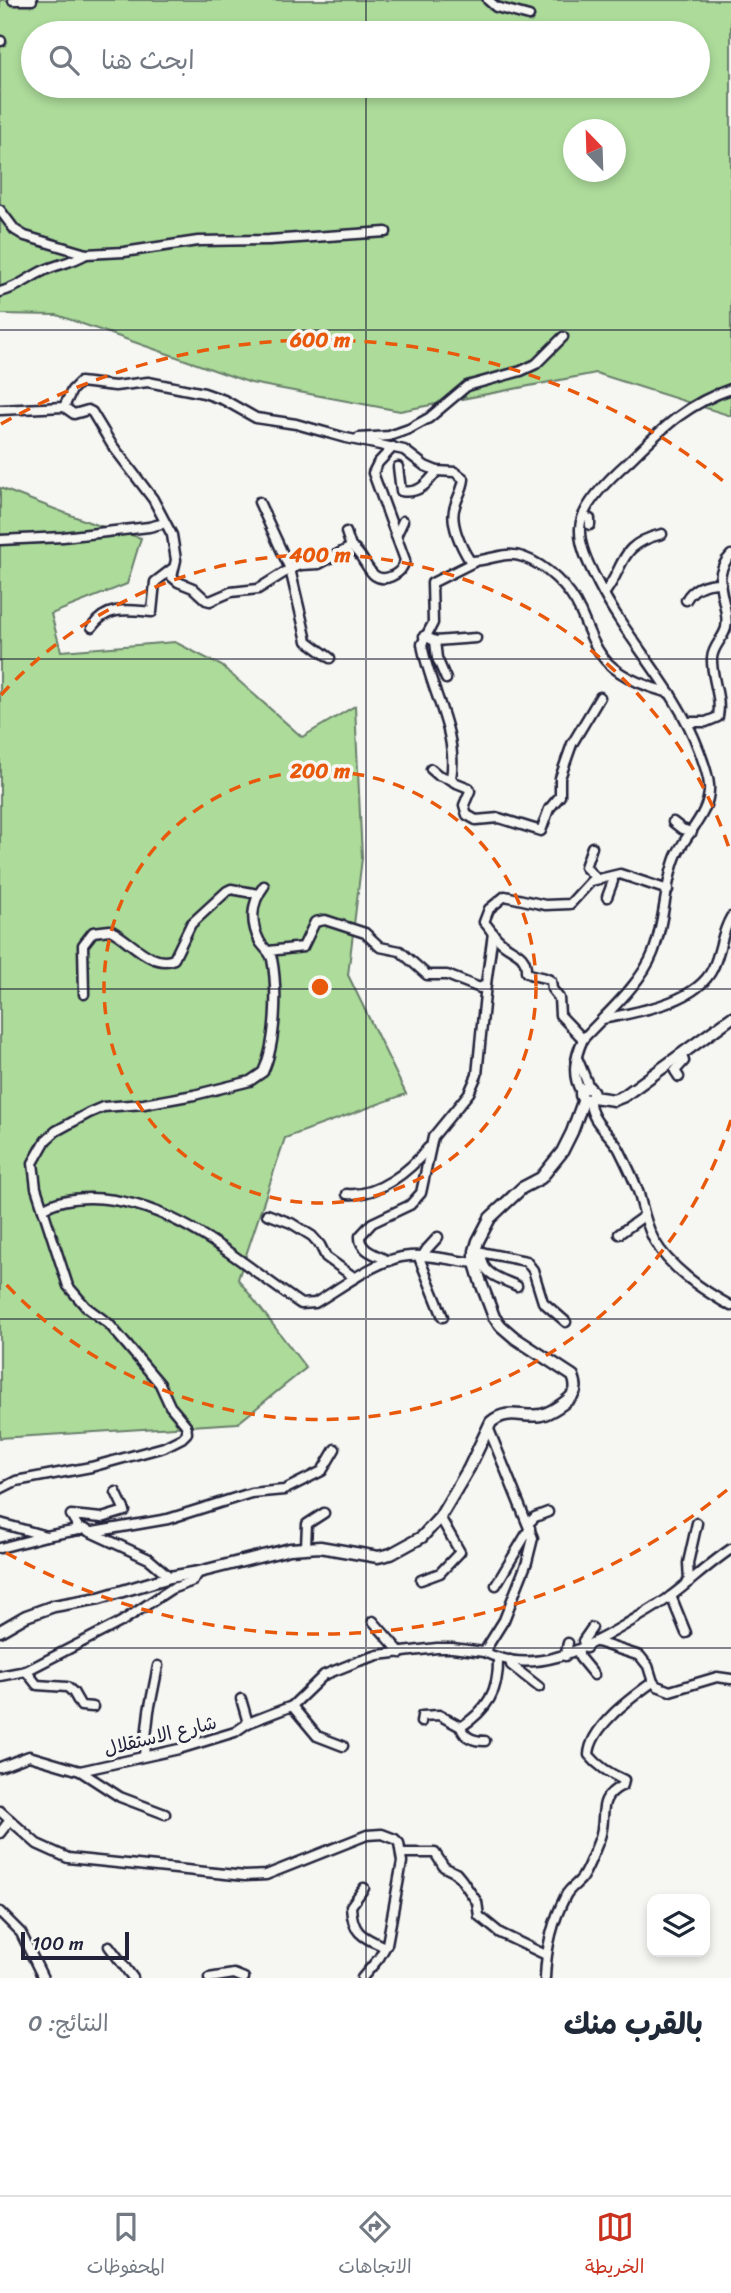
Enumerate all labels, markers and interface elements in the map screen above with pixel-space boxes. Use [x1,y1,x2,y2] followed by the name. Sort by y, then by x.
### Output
[21,21,710,98] search box
[101,37,195,83] text: ابحث هنا
[45,41,83,79] icon: search
[563,119,626,182] north arrow
[289,321,351,359] text: 600 m
[288,536,351,574] text: 400 m
[289,752,351,790] text: 200 m
[308,975,332,999] centre of rings
[100,1706,220,1765] street label: شارع الاستقلال
[647,1894,710,1957] map controls
[647,1894,710,1957] button: layers
[32,1927,84,1960] text: 100 m
[21,1929,130,1961] scale bar
[564,1997,703,2051] text: بالقرب منك
[28,2003,109,2044] text: النتائج: 0
[87,2208,165,2283] tab: المحفوظات
[338,2208,412,2283] tab: الاتجاهات
[585,2208,644,2283] tab: الخريطة

